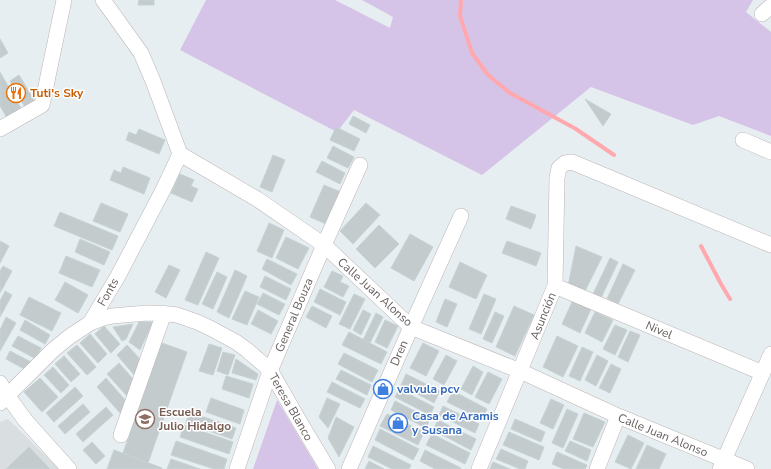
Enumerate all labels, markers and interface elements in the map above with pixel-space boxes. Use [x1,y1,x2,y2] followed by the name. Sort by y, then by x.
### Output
[5,82,27,104] restaurant icon: Tuti's Sky
[30,85,84,101] place label: Tuti's Sky
[334,254,416,330] street label: Calle Juan Alonso
[94,275,122,309] street label: Fonts
[271,276,317,354] street label: General Bouza
[526,290,560,342] street label: Asunción
[643,317,675,343] street label: Nivel
[386,338,412,368] street label: Dren
[265,370,317,444] street label: Teresa Blanco
[372,378,394,400] shop icon: valvula pcv
[396,381,460,397] place label: valvula pcv
[158,404,231,434] place label: Escuela Julio Hidalgo
[134,408,156,430] school or university icon: Escuela Julio Hidalgo
[411,408,499,438] place label: Casa de Aramis y Susana
[616,410,711,460] street label: Calle Juan Alonso
[387,412,409,434] shop icon: Casa de Aramis y Susana

